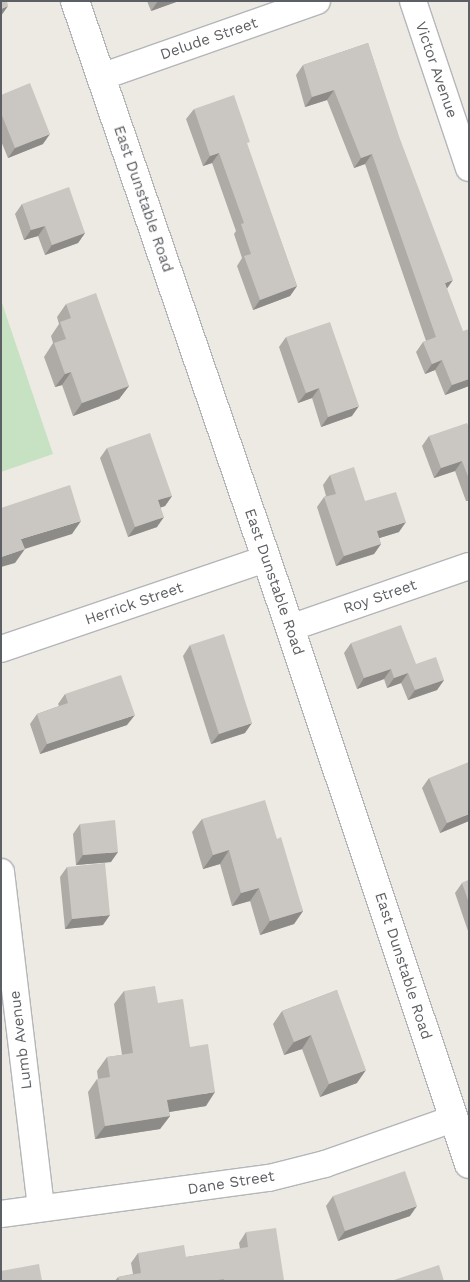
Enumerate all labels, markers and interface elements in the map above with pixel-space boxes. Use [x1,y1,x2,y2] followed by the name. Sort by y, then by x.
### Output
[158,14,260,64] street label: Delude Street
[411,19,461,121] street label: Victor Avenue
[109,123,177,275] street label: East Dunstable Road
[240,506,308,658] street label: East Dunstable Road
[341,576,419,618] street label: Roy Street
[82,579,186,629] street label: Herrick Street
[371,890,435,1042] street label: East Dunstable Road
[6,989,36,1091] street label: Lumb Avenue
[186,1167,276,1199] street label: Dane Street

